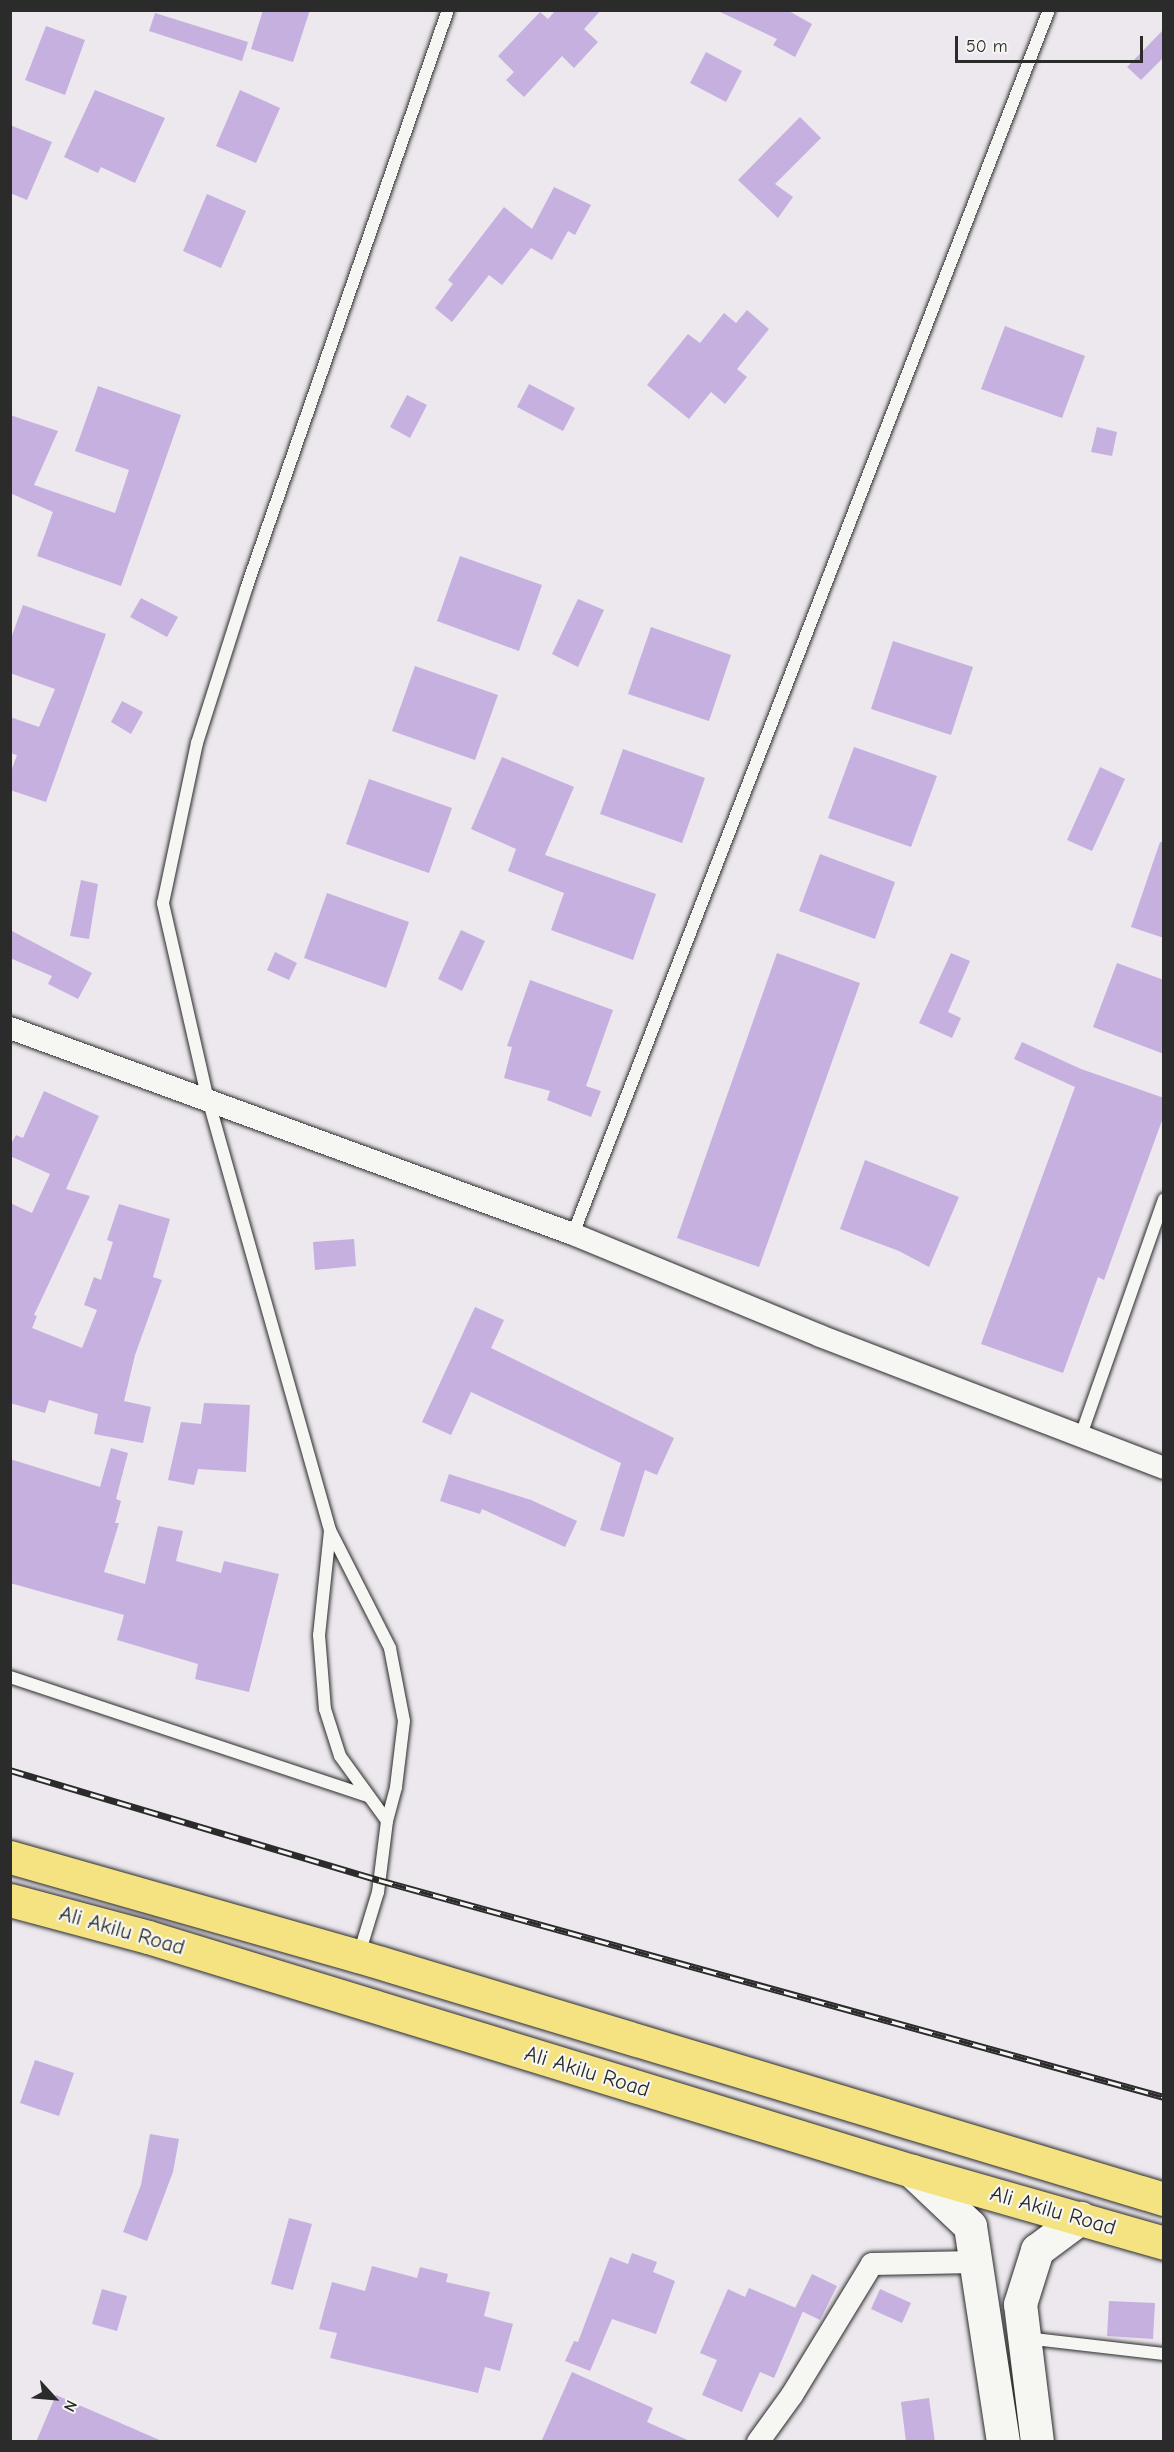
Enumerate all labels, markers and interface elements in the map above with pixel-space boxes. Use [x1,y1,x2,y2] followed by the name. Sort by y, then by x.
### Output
[958,24,1146,62] scale bar
[966,36,1008,57] text: 50 m
[56,1900,188,1962] street label: Ali Akilu Road
[521,2040,653,2104] street label: Ali Akilu Road
[987,2180,1119,2242] street label: Ali Akilu Road
[24,2368,84,2428] north arrow
[60,2397,81,2415] text: N

